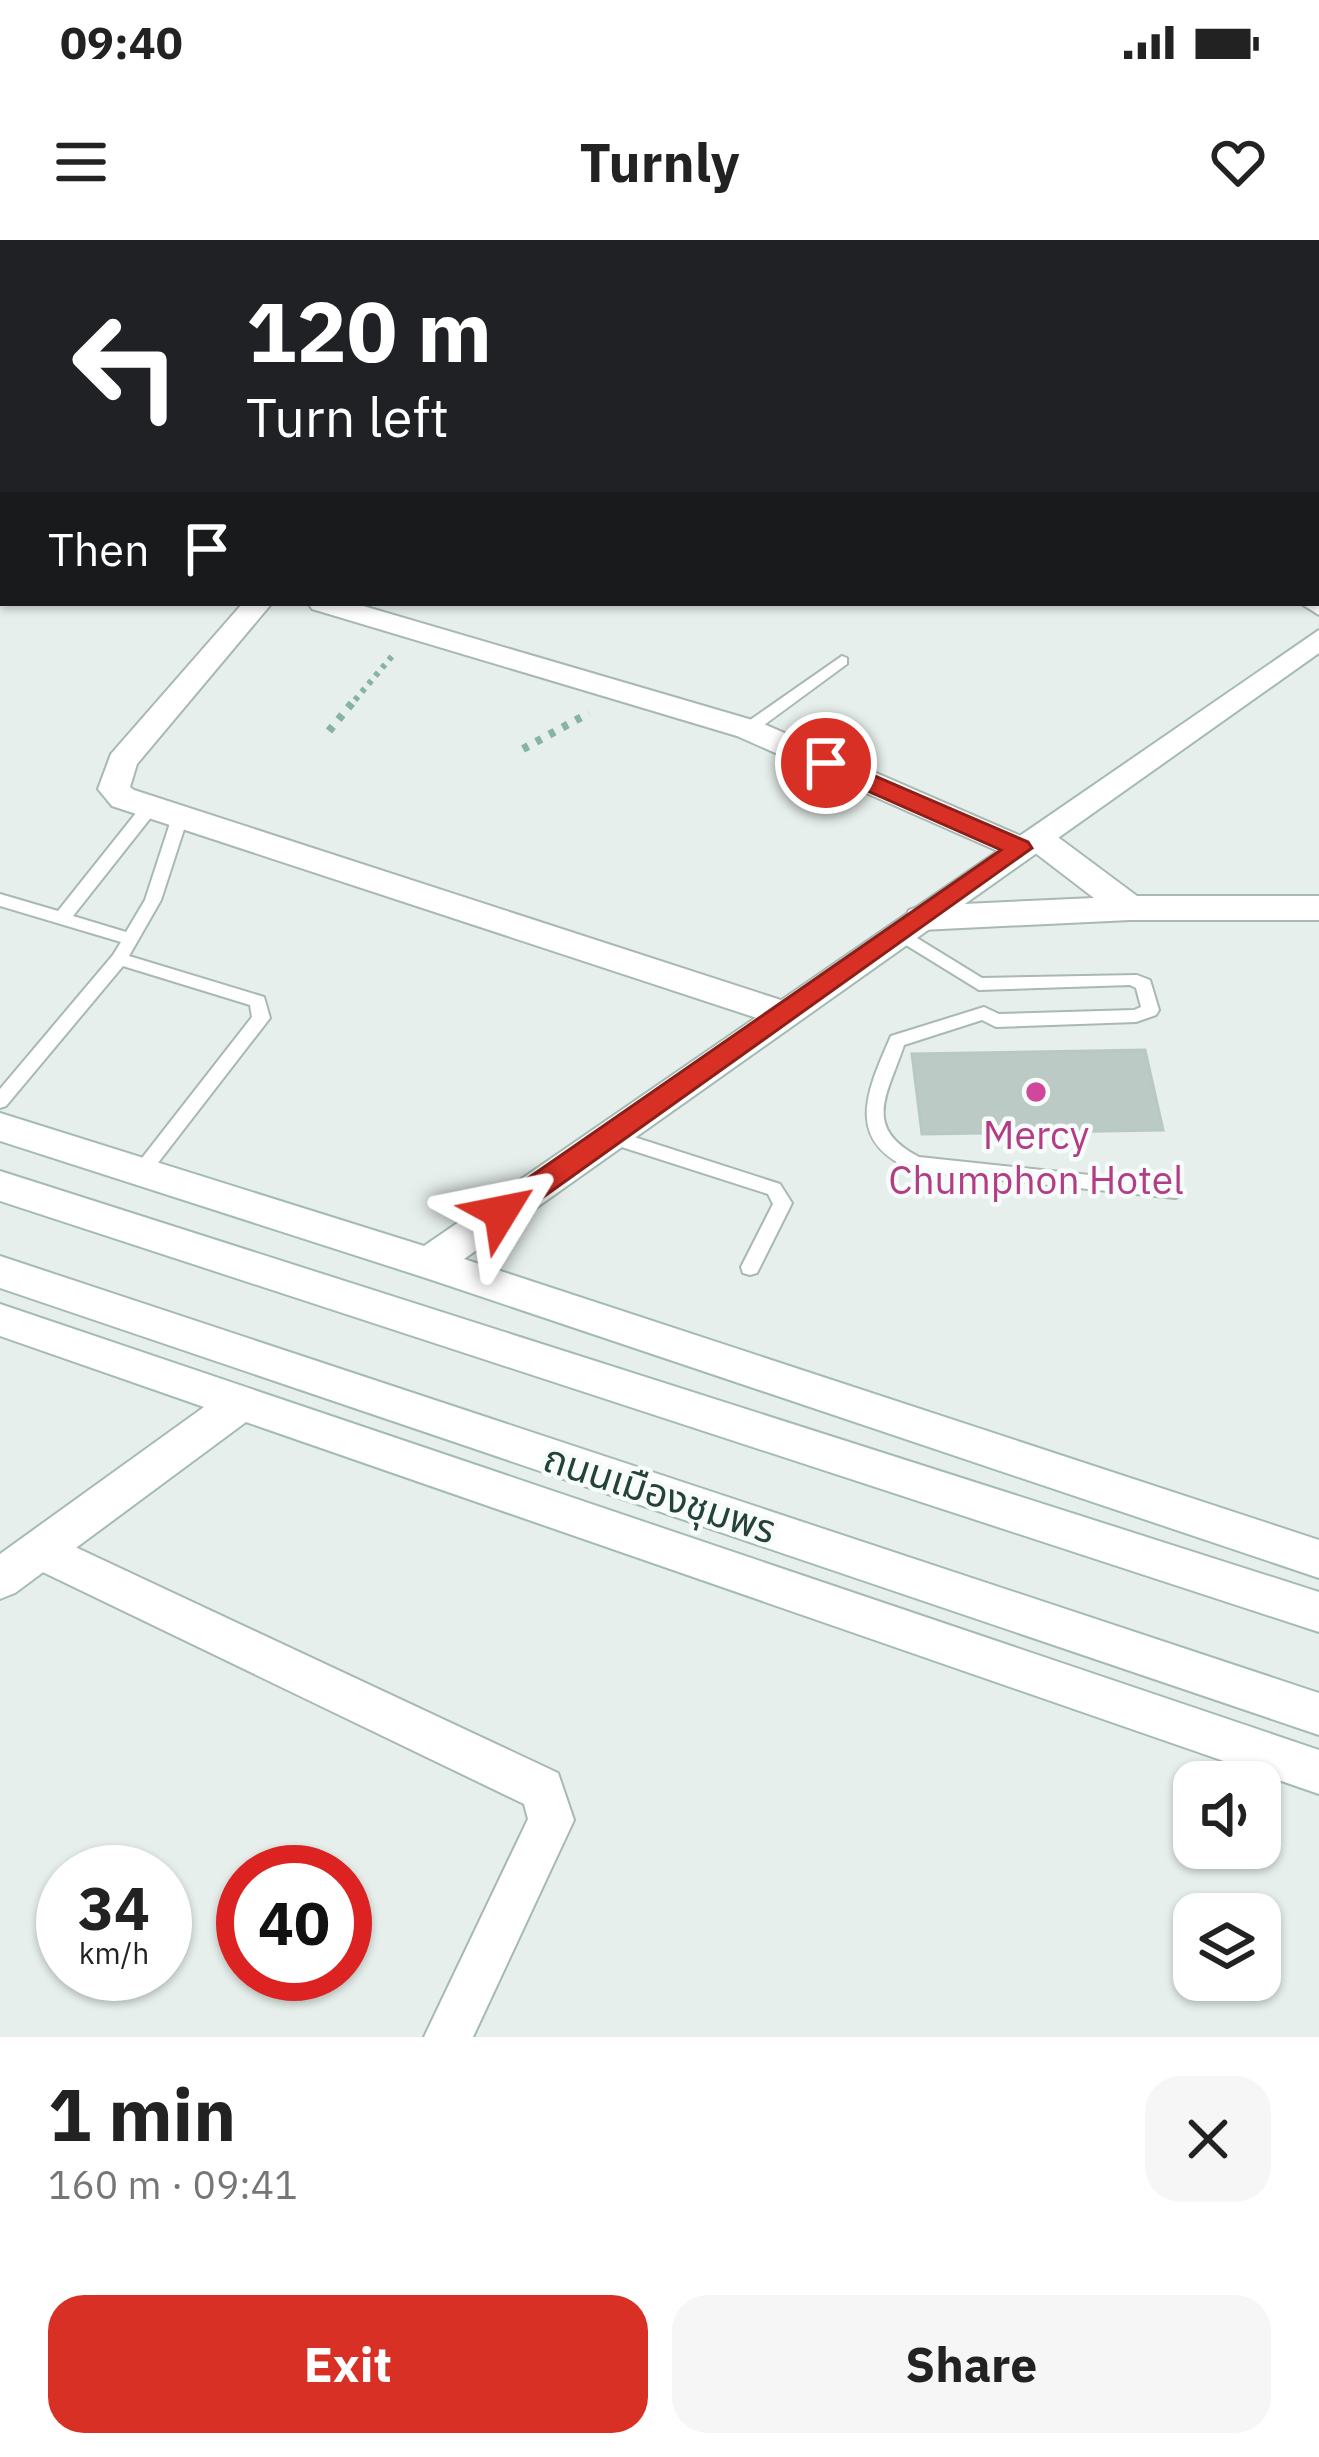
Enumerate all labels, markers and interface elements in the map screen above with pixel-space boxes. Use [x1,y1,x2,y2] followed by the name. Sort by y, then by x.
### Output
[60,13,183,71] text: 09:40
[579,127,740,197] text: Turnly
[48,129,114,195] icon: menu
[1205,129,1271,195] icon: heart
[246,276,492,385] text: 120 m
[48,288,204,444] icon: left
[246,382,449,452] text: Turn left
[174,516,240,582] icon: arrive
[48,520,150,578] text: Then
[775,712,877,814] pin
[793,730,859,796] icon: arrive
[1023,1079,1049,1105] marker: Mercy Chumphon Hotel
[888,1109,1184,1205] place label: Mercy Chumphon Hotel
[438,1149,564,1275] position arrow
[537,1431,783,1555] street label: ถนนเมืองชุมพร
[1173,1761,1281,2001] map controls
[1173,1761,1281,1869] button: sound
[216,1845,372,2001] speed limit sign: 40
[78,1868,150,1947] text: 34
[1173,1893,1281,2001] button: layers
[79,1933,149,1972] text: km/h
[48,2067,236,2161] text: 1 min
[1145,2076,1271,2202] button: close
[48,2159,298,2210] text: 160 m · 09:41
[48,2295,648,2433] button: Exit
[672,2295,1271,2433] button: Share

